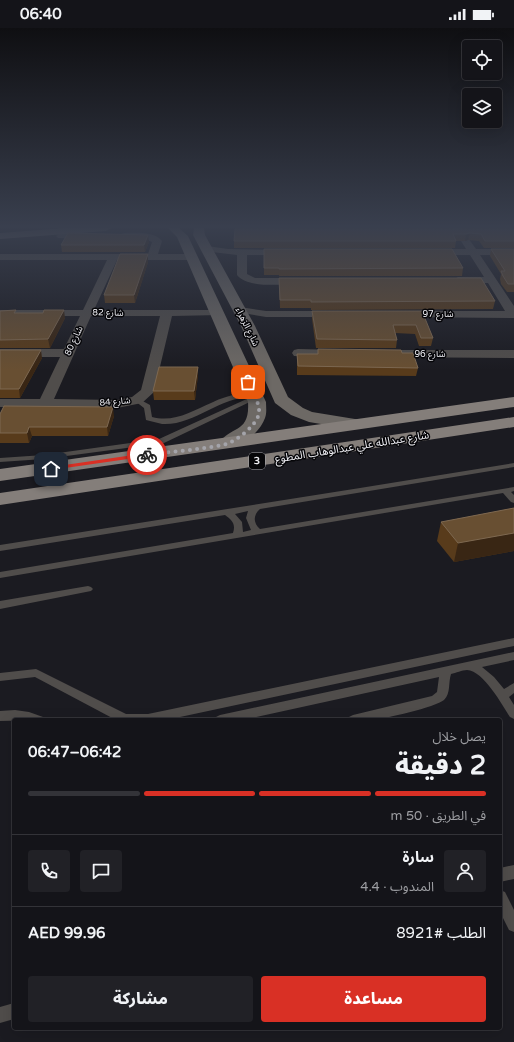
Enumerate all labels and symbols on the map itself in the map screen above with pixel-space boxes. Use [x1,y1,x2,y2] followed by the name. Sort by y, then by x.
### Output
[232,306,261,349] street label: شارع الزهراء
[92,307,124,320] street label: شارع 82
[422,309,454,321] street label: شارع 97
[62,325,86,358] street label: شارع 80
[414,349,446,361] street label: شارع 96
[231,365,265,399] pin
[99,395,131,410] street label: شارع 84
[274,428,431,468] street label: شارع عبدالله علي عبدالوهاب المطوع
[127,435,167,475] courier
[34,452,68,486] pin
[249,453,265,469] road number: 3

